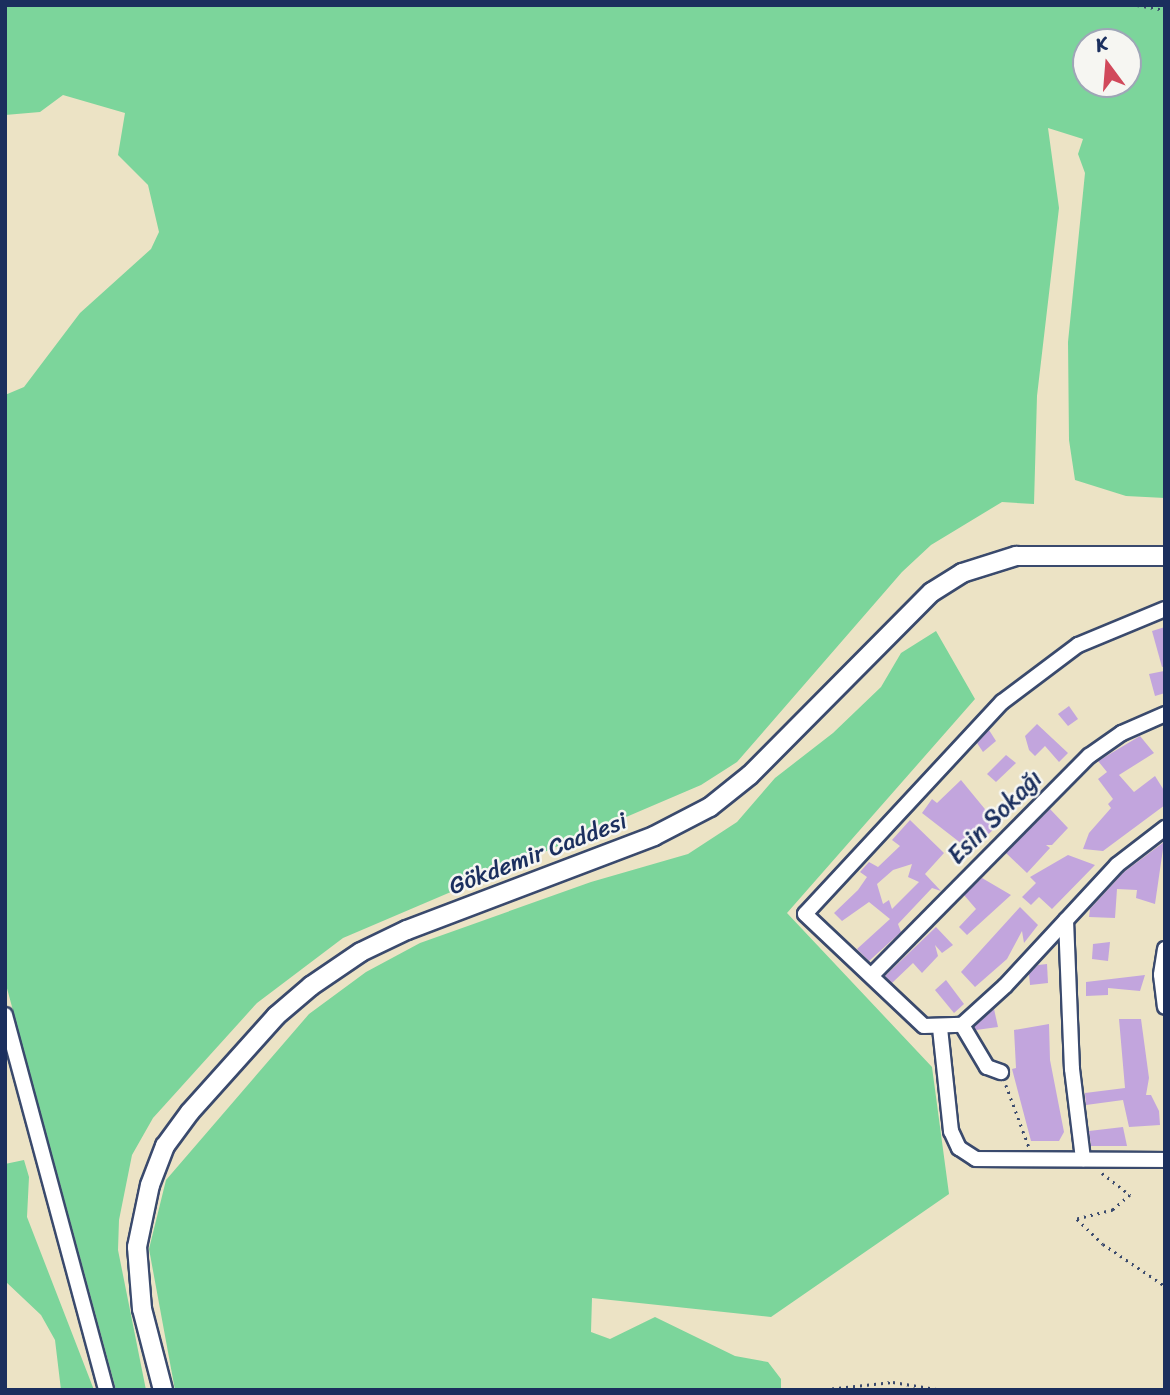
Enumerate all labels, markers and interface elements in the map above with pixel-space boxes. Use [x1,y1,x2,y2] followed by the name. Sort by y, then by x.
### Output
[1092,27,1112,62] text: K
[1072,28,1142,98] north arrow
[942,764,1048,870] street label: Esin Sokağı
[445,807,631,901] street label: Gökdemir Caddesi

